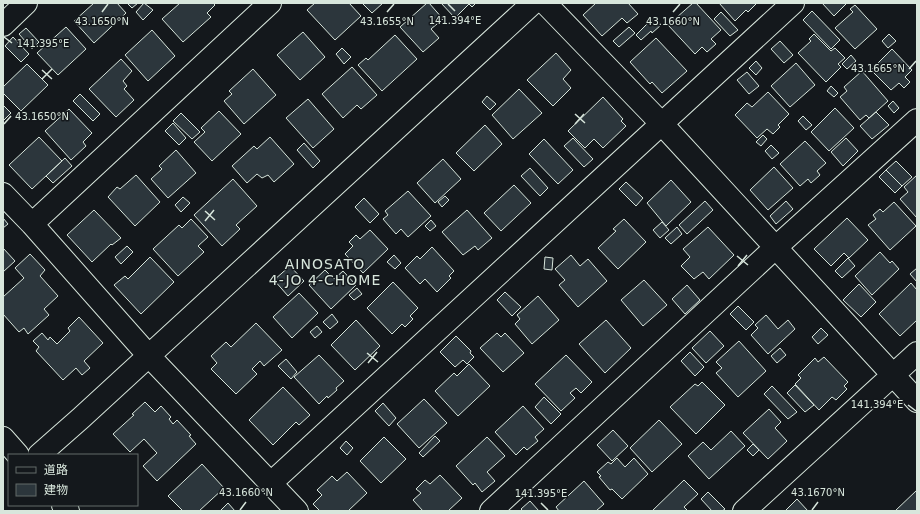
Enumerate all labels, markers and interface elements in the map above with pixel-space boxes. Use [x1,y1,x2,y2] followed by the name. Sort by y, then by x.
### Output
[429,15,481,26] text: 141.394°E
[75,16,129,27] text: 43.1650°N
[360,16,414,27] text: 43.1655°N
[646,16,700,27] text: 43.1660°N
[17,38,69,49] text: 141.395°E
[851,63,905,74] text: 43.1665°N
[15,111,69,122] text: 43.1650°N
[269,256,381,288] district label: AINOSATO 4-JO 4-CHOME
[851,399,903,410] text: 141.394°E
[8,454,138,506] legend
[44,463,68,477] text: 道路
[44,483,68,497] text: 建物
[219,487,273,498] text: 43.1660°N
[791,487,845,498] text: 43.1670°N
[515,488,567,499] text: 141.395°E

